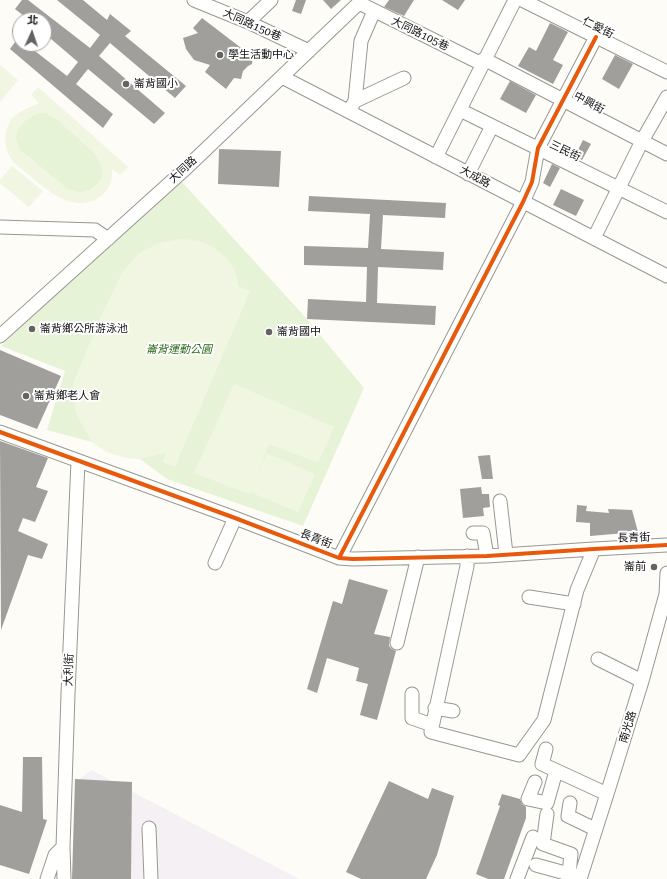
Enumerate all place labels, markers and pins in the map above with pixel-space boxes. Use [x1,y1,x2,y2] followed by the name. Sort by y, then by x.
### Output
[228,48,294,62] place label: 學生活動中心
[215,50,225,60] marker: 學生活動中心
[134,77,178,91] place label: 崙背國小
[121,79,131,89] marker: 崙背國小
[40,322,128,336] place label: 崙背鄉公所游泳池
[27,324,37,334] marker: 崙背鄉公所游泳池
[277,325,321,339] place label: 崙背國中
[264,327,274,337] marker: 崙背國中
[34,389,100,403] place label: 崙背鄉老人會
[21,391,31,401] marker: 崙背鄉老人會
[624,560,646,574] place label: 崙前
[649,562,659,572] marker: 崙前

